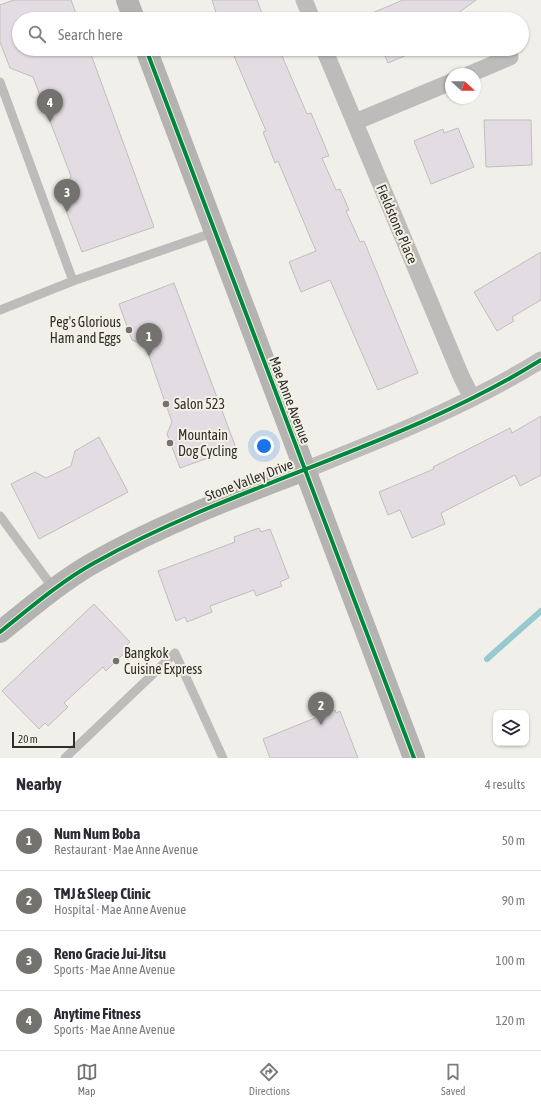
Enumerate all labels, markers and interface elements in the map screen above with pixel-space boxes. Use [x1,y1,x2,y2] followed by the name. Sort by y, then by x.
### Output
[12,12,529,56] search box
[26,23,48,45] icon: search
[58,26,123,43] text: Search here
[445,68,481,104] north arrow
[37,89,63,122] pin: 4
[54,179,80,212] pin: 3
[373,182,421,266] street label: Fieldstone Place
[50,314,121,346] place label: Peg's Glorious Ham and Eggs
[136,323,162,356] pin: 1
[124,325,134,335] marker: Peg's Glorious Ham and Eggs
[266,354,314,446] street label: Mae Anne Avenue
[174,396,225,412] place label: Salon 523
[161,399,171,409] marker: Salon 523
[178,427,237,459] place label: Mountain Dog Cycling
[254,436,274,456] your location
[165,438,175,448] marker: Mountain Dog Cycling
[203,456,295,504] street label: Stone Valley Drive
[124,645,202,677] place label: Bangkok Cuisine Express
[111,656,121,666] marker: Bangkok Cuisine Express
[308,692,334,725] pin: 2
[493,710,529,746] map controls
[493,710,529,746] button: layers
[12,730,75,749] scale bar
[18,733,38,745] text: 20 m
[16,774,62,794] text: Nearby
[485,777,525,792] text: 4 results
[54,825,140,842] text: Num Num Boba
[26,833,32,848] text: 1
[502,833,525,848] text: 50 m
[54,842,198,857] text: Restaurant · Mae Anne Avenue
[54,885,151,902] text: TMJ & Sleep Clinic
[26,893,32,908] text: 2
[502,893,525,908] text: 90 m
[54,902,186,917] text: Hospital · Mae Anne Avenue
[54,945,166,962] text: Reno Gracie Jui-Jitsu
[26,953,32,968] text: 3
[496,953,525,968] text: 100 m
[54,962,175,977] text: Sports · Mae Anne Avenue
[54,1005,141,1022] text: Anytime Fitness
[26,1013,32,1028] text: 4
[496,1013,525,1028] text: 120 m
[54,1022,175,1037] text: Sports · Mae Anne Avenue
[76,1061,98,1097] tab: Map
[249,1061,290,1097] tab: Directions
[441,1061,465,1097] tab: Saved

